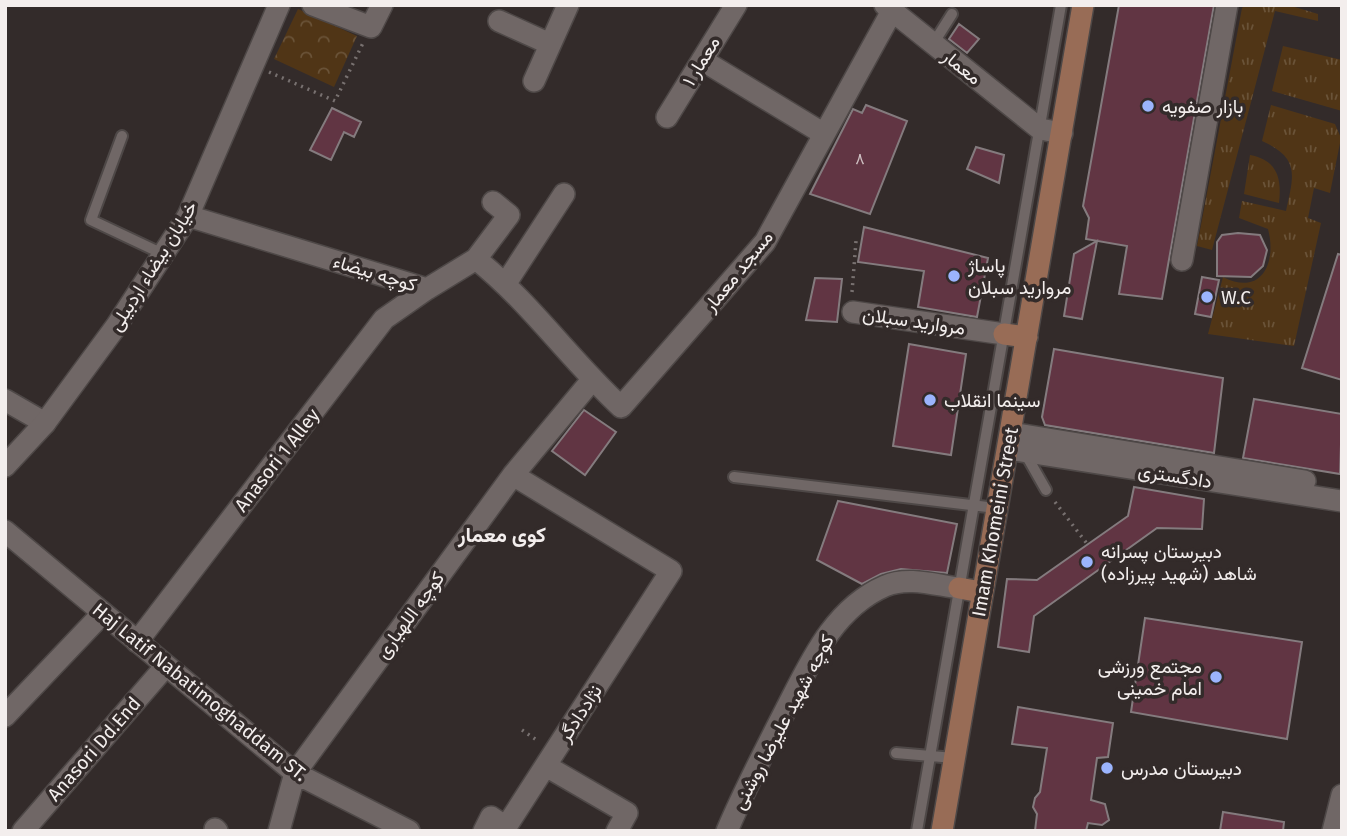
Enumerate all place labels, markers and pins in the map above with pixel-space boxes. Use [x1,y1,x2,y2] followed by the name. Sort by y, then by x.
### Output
[1162,95,1243,118] place label: بازار صفویه
[1140,98,1156,114] marker: بازار صفویه
[967,254,1071,299] place label: پاساژ مروارید سبلان
[946,268,962,284] marker: پاساژ مروارید سبلان
[1221,286,1251,309] place label: W.C
[1199,289,1215,305] marker: W.C
[944,389,1041,412] place label: سینما انقلاب
[922,392,938,408] marker: سینما انقلاب
[1101,540,1257,587] place label: دبیرستان پسرانه شاهد (شهید پیرزاده)
[1079,554,1095,570] marker: دبیرستان پسرانه شاهد (شهید پیرزاده)
[1098,655,1202,701] place label: مجتمع ورزشی امام خمینی
[1208,669,1224,685] marker: مجتمع ورزشی امام خمینی
[1121,757,1242,780] place label: دبیرستان مدرس
[1099,760,1115,776] marker: دبیرستان مدرس

